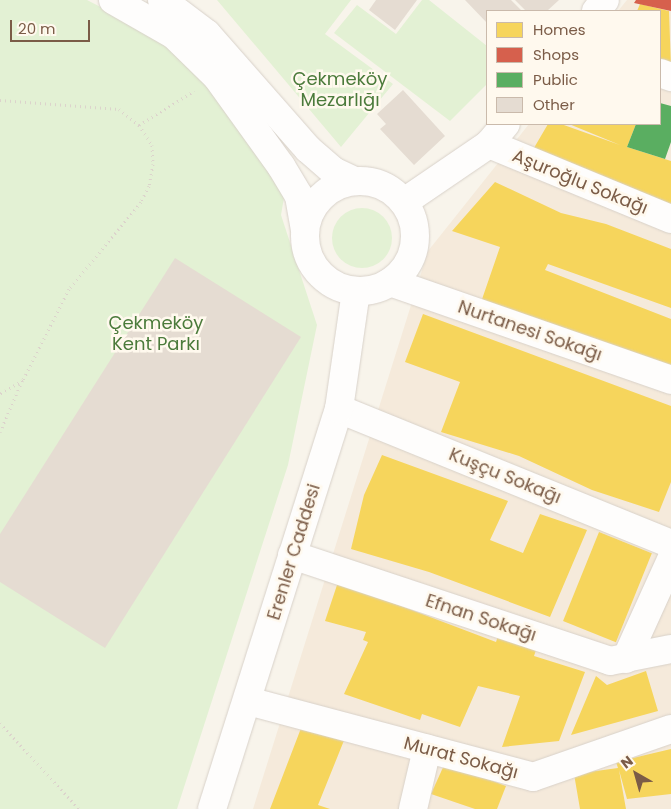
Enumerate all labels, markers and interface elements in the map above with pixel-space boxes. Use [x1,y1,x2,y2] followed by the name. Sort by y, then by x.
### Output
[12,10,92,42] scale bar
[486,10,661,125] legend
[18,18,56,39] text: 20 m
[533,19,586,40] text: Homes
[533,44,579,65] text: Shops
[293,69,387,112] park label: Çekmeköy Mezarlığı
[533,69,578,90] text: Public
[533,94,575,115] text: Other
[509,145,651,219] street label: Aşuroğlu Sokağı
[455,296,605,366] street label: Nurtanesi Sokağı
[109,313,203,356] park label: Çekmeköy Kent Parkı
[446,444,564,508] street label: Kuşçu Sokağı
[263,481,325,623] street label: Erenler Caddesi
[423,590,539,646] street label: Efnan Sokağı
[402,732,520,784] street label: Murat Sokağı
[611,749,661,799] north arrow
[616,751,637,773] text: N

